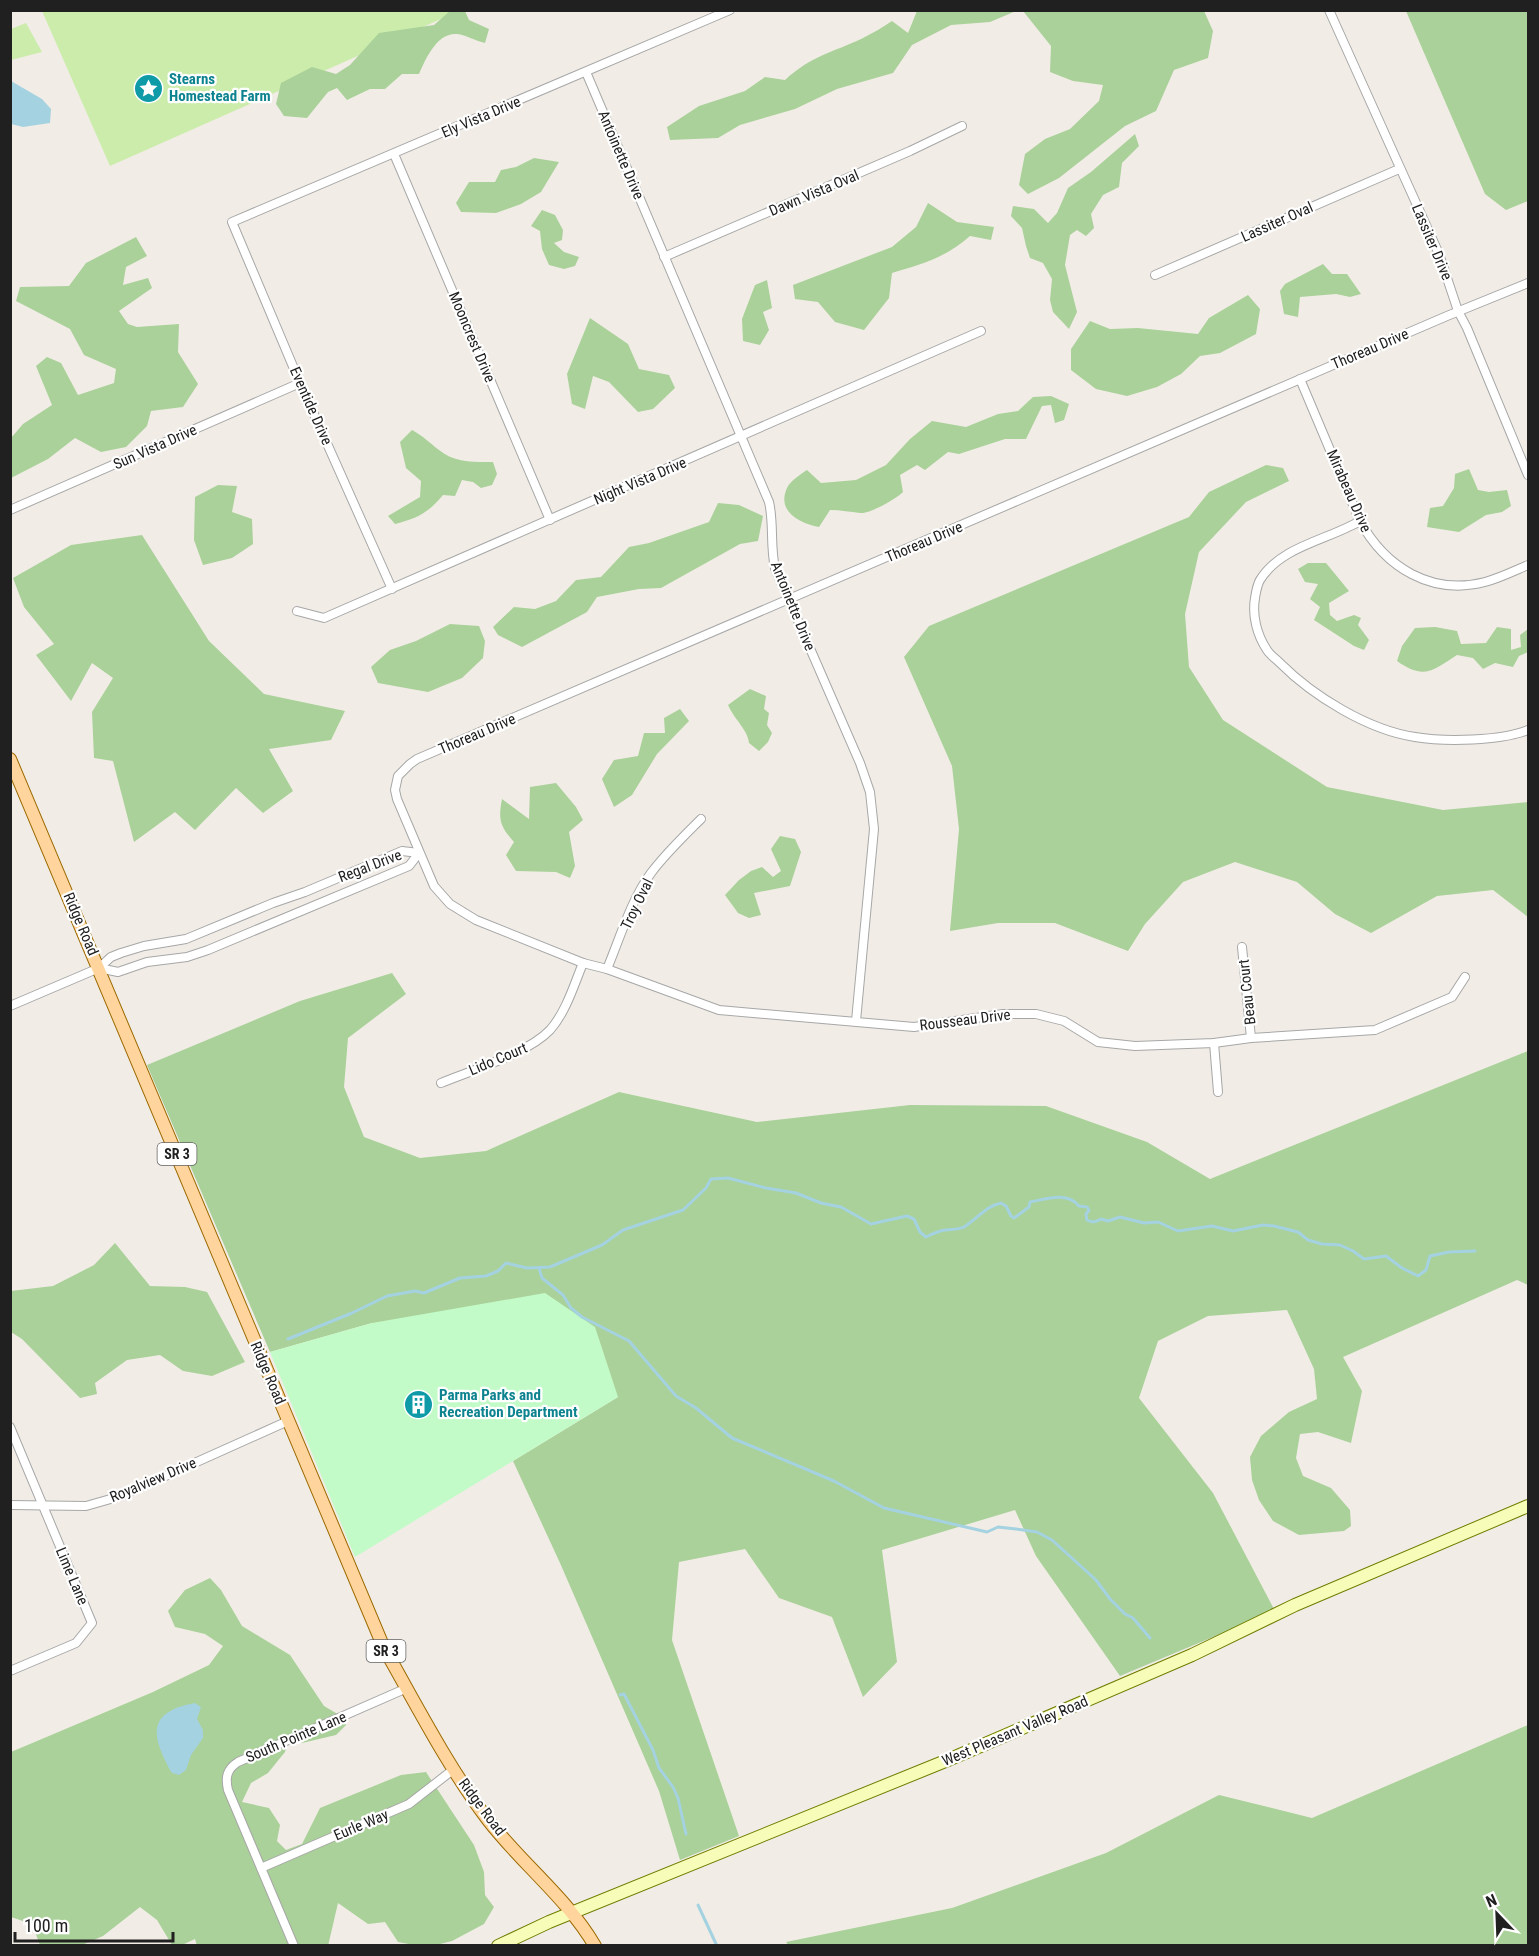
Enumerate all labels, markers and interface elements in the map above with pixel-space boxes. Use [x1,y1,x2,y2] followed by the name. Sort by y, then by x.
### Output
[169,70,271,105] place label: Stearns Homestead Farm
[132,72,164,104] place icon: Stearns Homestead Farm
[439,92,523,142] street label: Ely Vista Drive
[594,108,648,202] street label: Antoinette Drive
[766,166,862,220] street label: Dawn Vista Oval
[1238,198,1316,246] street label: Lassiter Oval
[1408,201,1456,283] street label: Lassiter Drive
[445,289,499,385] street label: Mooncrest Drive
[1329,325,1411,373] street label: Thoreau Drive
[286,364,336,448] street label: Eventide Drive
[110,421,200,473] street label: Sun Vista Drive
[1323,447,1375,535] street label: Mirabeau Drive
[591,453,689,509] street label: Night Vista Drive
[883,518,965,566] street label: Thoreau Drive
[767,559,819,653] street label: Antoinette Drive
[436,710,518,758] street label: Thoreau Drive
[336,846,404,886] street label: Regal Drive
[617,875,657,933] street label: Troy Oval
[60,890,102,958] street label: Ridge Road
[1235,958,1259,1026] street label: Beau Court
[919,1006,1011,1034] street label: Rousseau Drive
[466,1039,530,1079] street label: Lido Court
[158,1143,196,1165] road number: SR 3
[247,1339,289,1407] street label: Ridge Road
[439,1386,578,1421] place label: Parma Parks and Recreation Department
[402,1388,434,1420] building icon: Parma Parks and Recreation Department
[107,1454,199,1506] street label: Royalview Drive
[52,1544,92,1608] street label: Lime Lane
[366,1640,406,1662] road number: SR 3
[939,1692,1091,1770] street label: West Pleasant Valley Road
[243,1708,349,1766] street label: South Pointe Lane
[455,1775,509,1839] street label: Ridge Road
[331,1805,391,1845] street label: Eurle Way
[1467,1884,1527,1944] north arrow
[1483,1890,1500,1911] text: N
[15,1905,172,1943] scale bar
[24,1915,68,1936] text: 100 m

